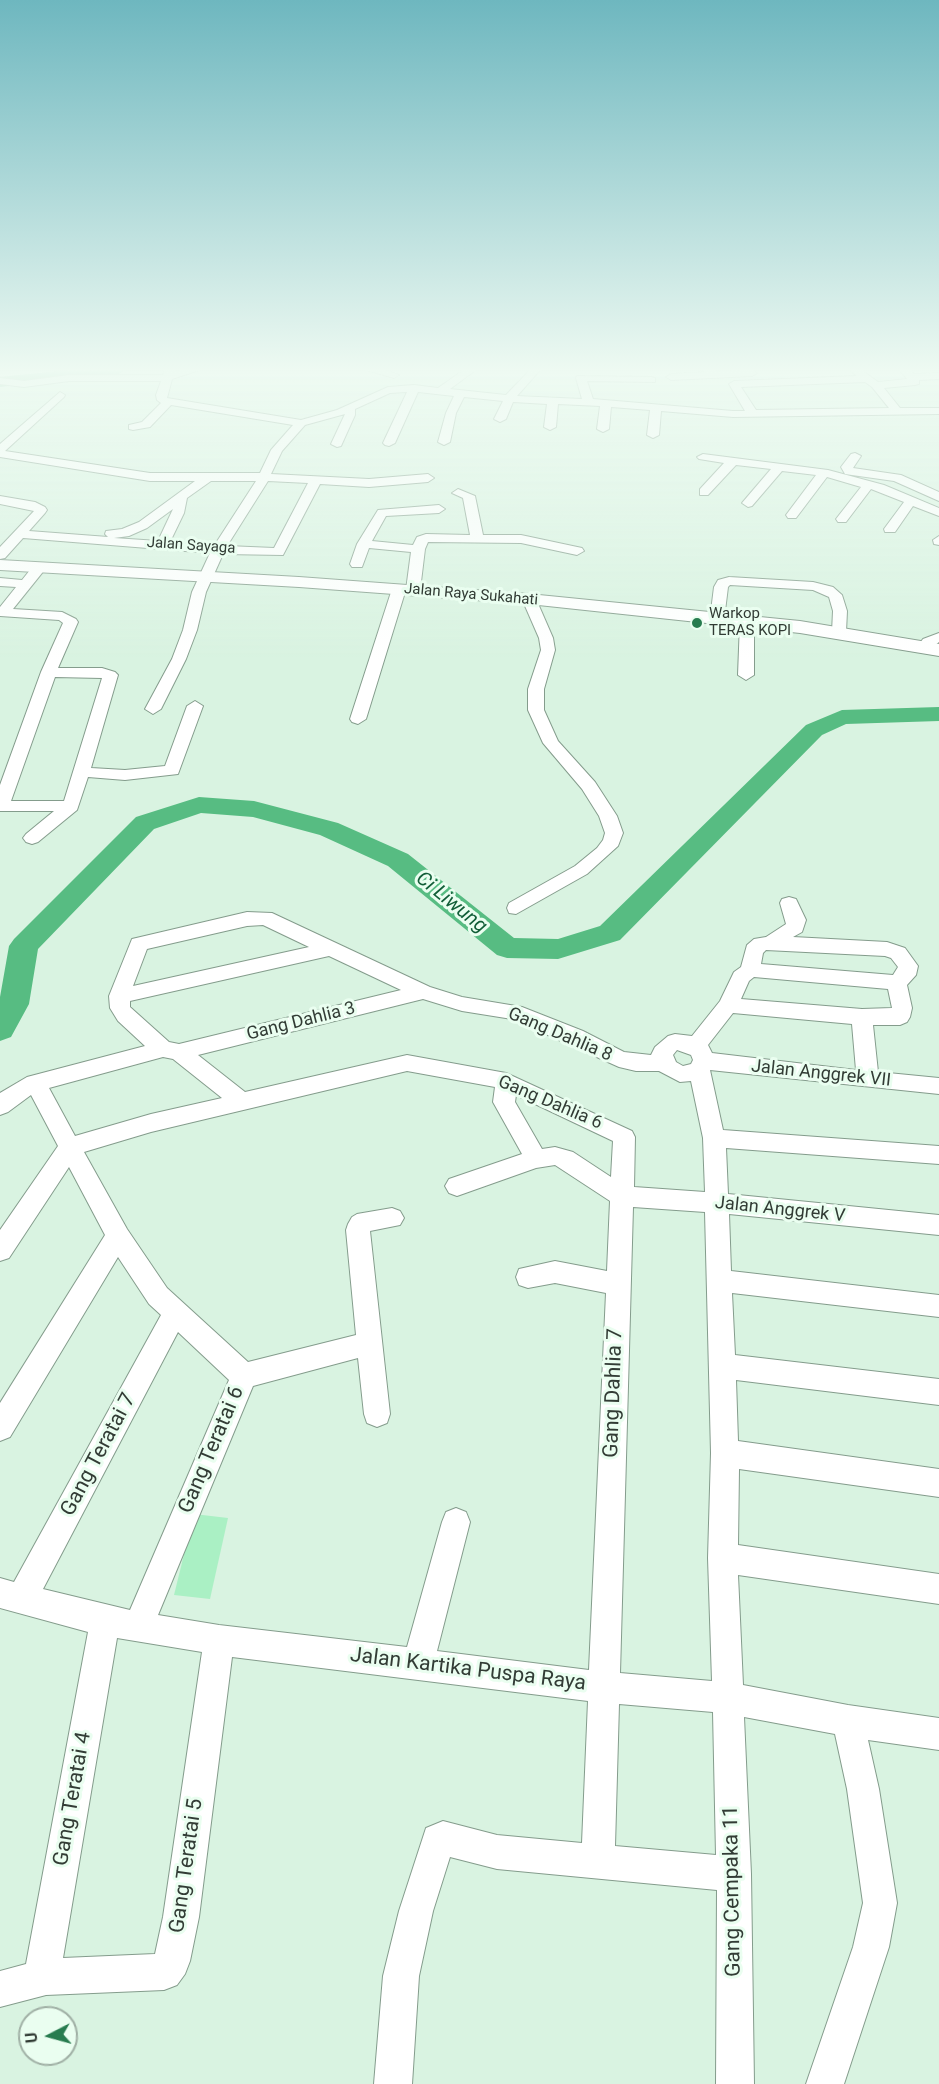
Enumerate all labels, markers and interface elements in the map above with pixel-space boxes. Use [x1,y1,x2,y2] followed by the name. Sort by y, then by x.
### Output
[146,534,236,558] street label: Jalan Sayaga
[403,580,539,610] street label: Jalan Raya Sukahati
[709,605,791,640] place label: Warkop TERAS KOPI
[690,616,704,630] marker: Warkop TERAS KOPI
[411,867,491,939] water label: Ci Liwung
[244,998,358,1046] street label: Gang Dahlia 3
[505,1003,615,1067] street label: Gang Dahlia 8
[750,1056,892,1092] street label: Jalan Anggrek VII
[495,1071,605,1135] street label: Gang Dahlia 6
[714,1192,846,1228] street label: Jalan Anggrek V
[599,1328,629,1458] street label: Gang Dahlia 7
[174,1383,250,1517] street label: Gang Teratai 6
[56,1389,142,1521] street label: Gang Teratai 7
[349,1643,587,1697] street label: Jalan Kartika Puspa Raya
[49,1730,97,1868] street label: Gang Teratai 4
[165,1797,209,1935] street label: Gang Teratai 5
[719,1805,747,1977] street label: Gang Cempaka 11
[18,2006,78,2066] north arrow
[22,2031,42,2044] text: U

